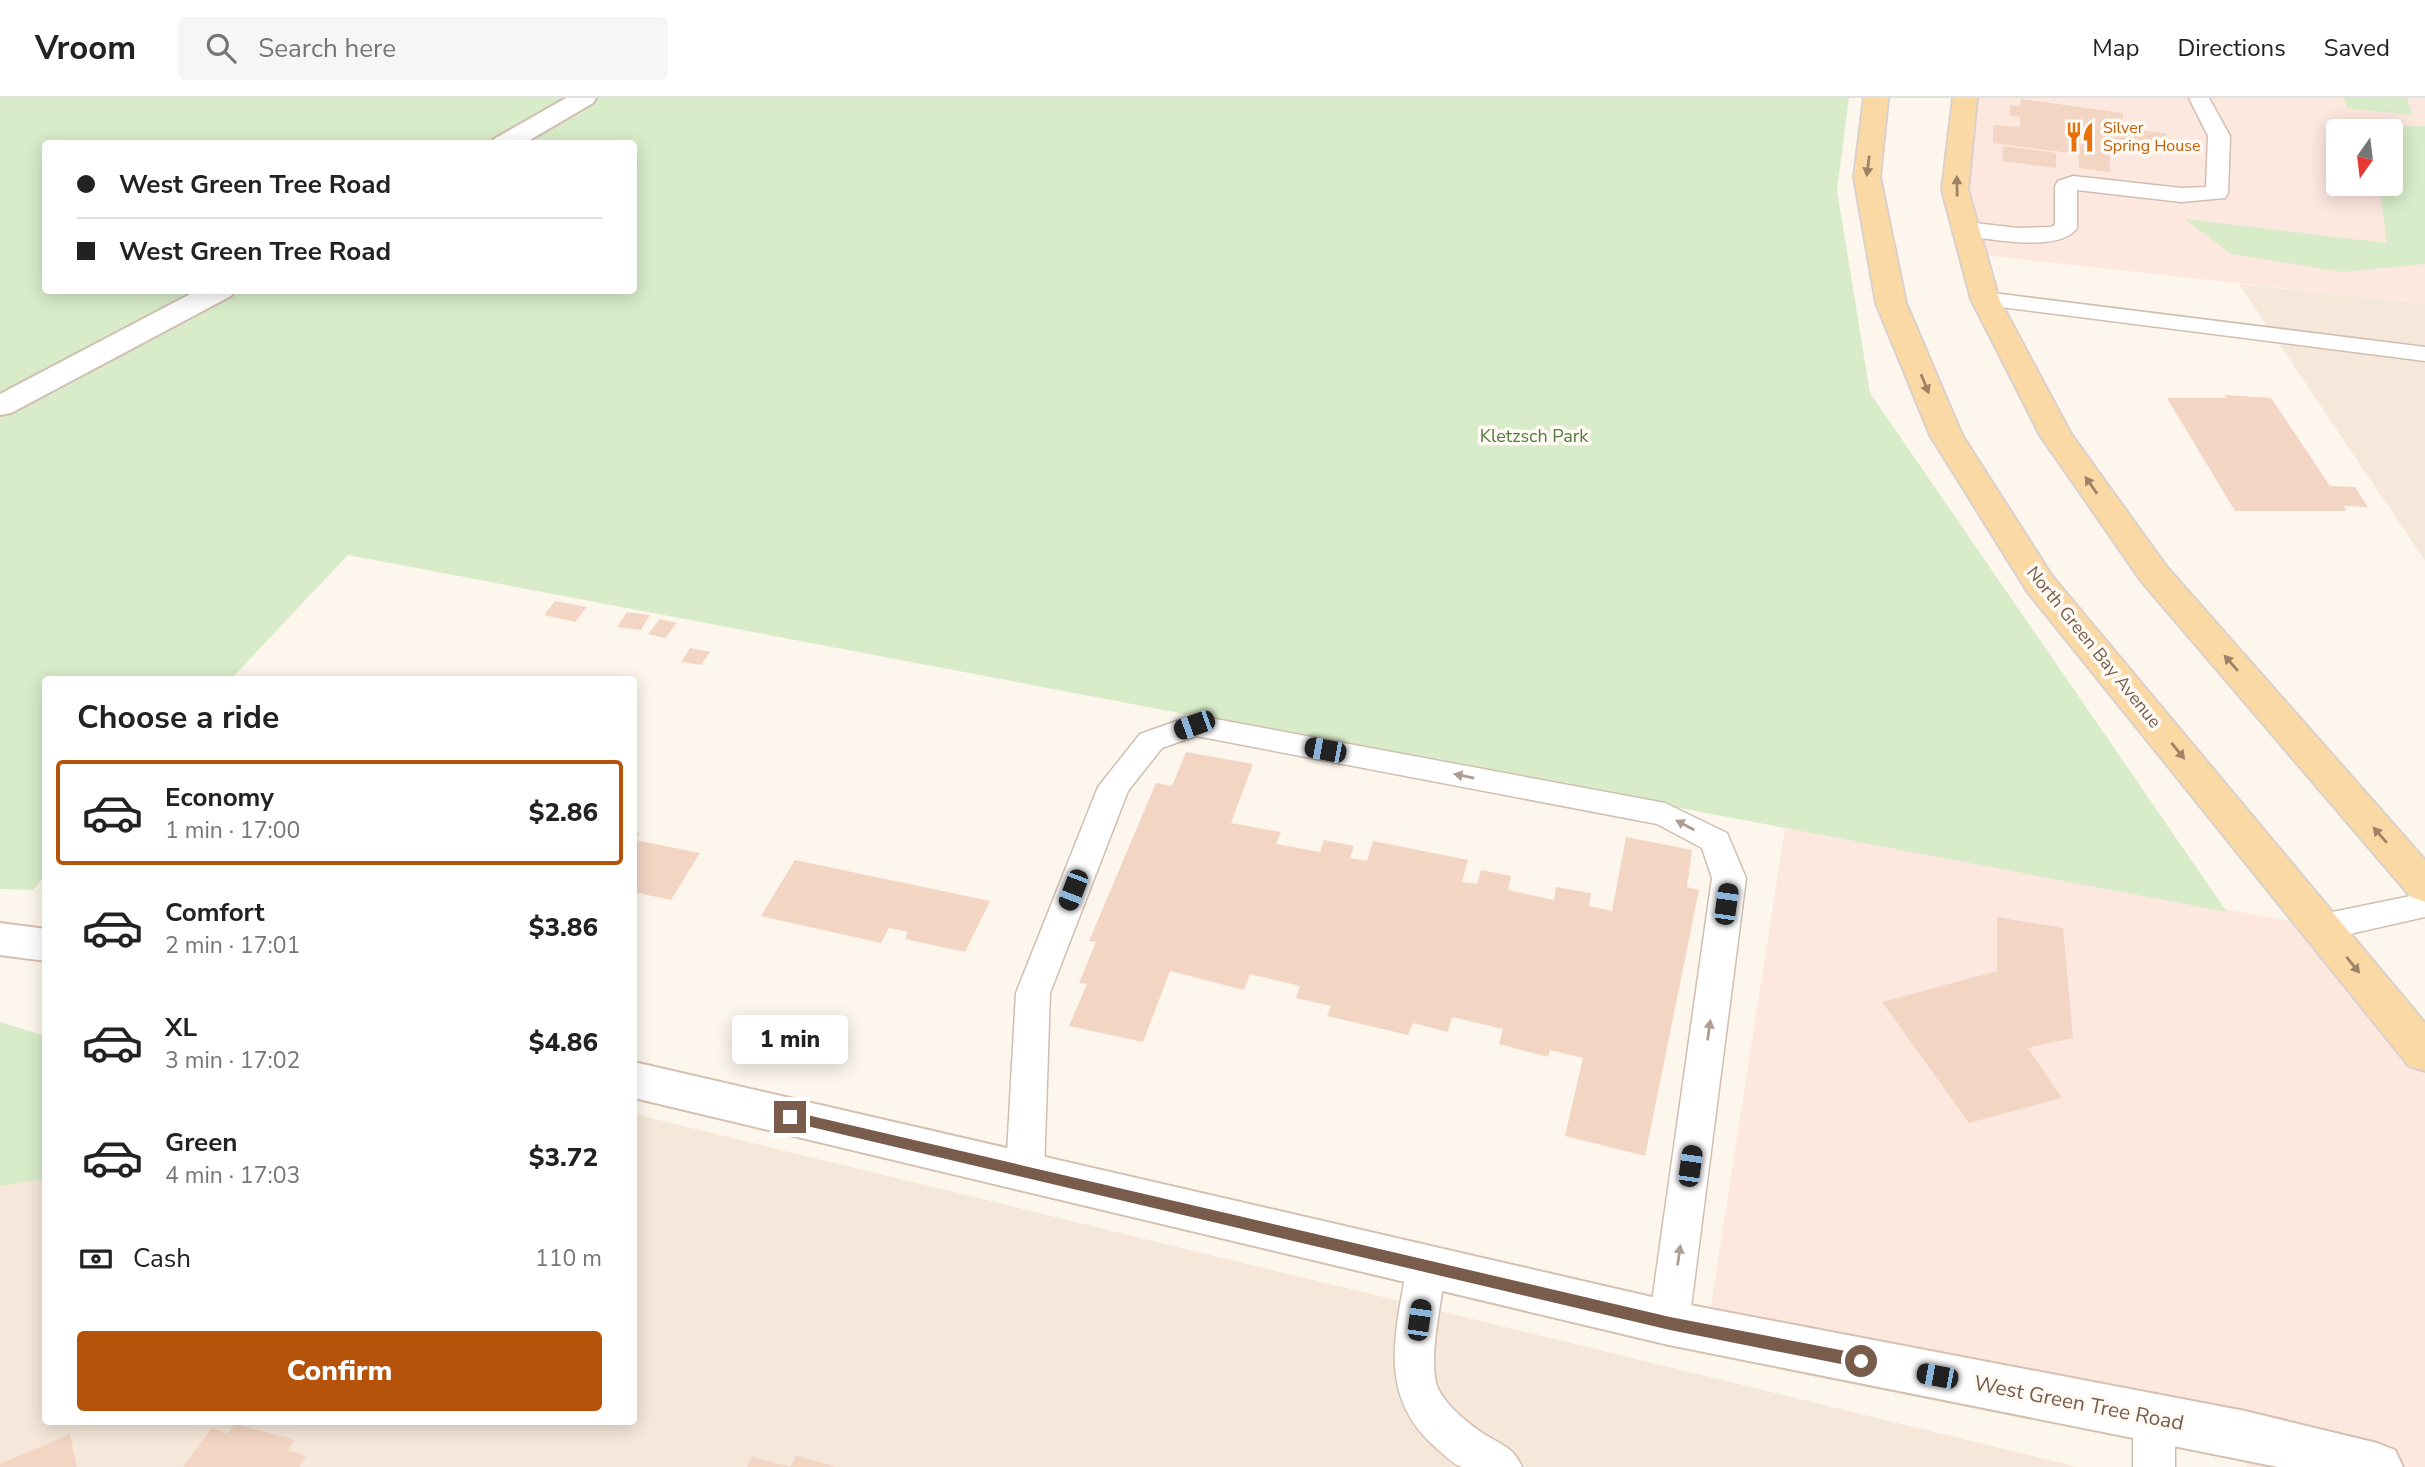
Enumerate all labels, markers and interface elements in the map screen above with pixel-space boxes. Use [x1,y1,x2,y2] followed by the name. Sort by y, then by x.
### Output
[178,17,668,80] search box
[35,26,136,71] text: Vroom
[202,29,240,67] icon: search
[258,31,396,66] text: Search here
[2092,32,2139,64] text: Map
[2177,32,2286,64] text: Directions
[2324,32,2390,64] text: Saved
[2103,117,2200,157] place label: Silver Spring House
[2326,119,2403,196] north arrow
[2326,119,2403,196] map controls
[2063,120,2097,154] restaurant icon: Silver Spring House
[1863,155,1874,177] one-way arrow
[119,167,391,202] text: West Green Tree Road
[1951,175,1963,197] one-way arrow
[119,234,391,269] text: West Green Tree Road
[1919,374,1931,394] one-way arrow
[1480,424,1589,448] park label: Kletzsch Park
[2084,476,2098,494] one-way arrow
[2021,561,2167,733] street label: North Green Bay Avenue
[2224,655,2239,672] one-way arrow
[77,696,279,739] text: Choose a ride
[1171,708,1218,742] car
[1303,736,1348,764] car
[2170,743,2185,760] one-way arrow
[1453,770,1475,781] one-way arrow
[165,780,274,815] text: Economy
[81,781,144,844] icon: car
[529,795,598,830] text: $2.86
[165,815,300,846] text: 1 min · 17:00
[1675,819,1695,831] one-way arrow
[2373,827,2388,844] one-way arrow
[1056,867,1091,913] car
[1713,882,1740,926] car
[165,895,265,930] text: Comfort
[81,896,144,959] icon: car
[529,910,598,945] text: $3.86
[165,930,300,961] text: 2 min · 17:01
[2346,955,2361,973] one-way arrow
[165,1010,197,1045] text: XL
[81,1011,144,1074] icon: car
[732,1016,848,1065] callout: 1 min
[1703,1019,1714,1041] one-way arrow
[760,1024,820,1055] text: 1 min
[529,1025,598,1060] text: $4.86
[165,1045,300,1076] text: 3 min · 17:02
[774,1101,806,1133] route end
[165,1125,238,1160] text: Green
[81,1126,144,1189] icon: car
[529,1140,598,1175] text: $3.72
[1677,1144,1704,1188] car
[165,1160,300,1191] text: 4 min · 17:03
[77,1240,115,1278] icon: cash
[133,1241,191,1276] text: Cash
[535,1243,602,1274] text: 110 m
[1673,1244,1684,1266] one-way arrow
[1406,1298,1433,1342] car
[77,1331,602,1411] button: Confirm
[1845,1345,1877,1377] route start
[1915,1362,1960,1390] car
[1972,1369,2186,1437] street label: West Green Tree Road

